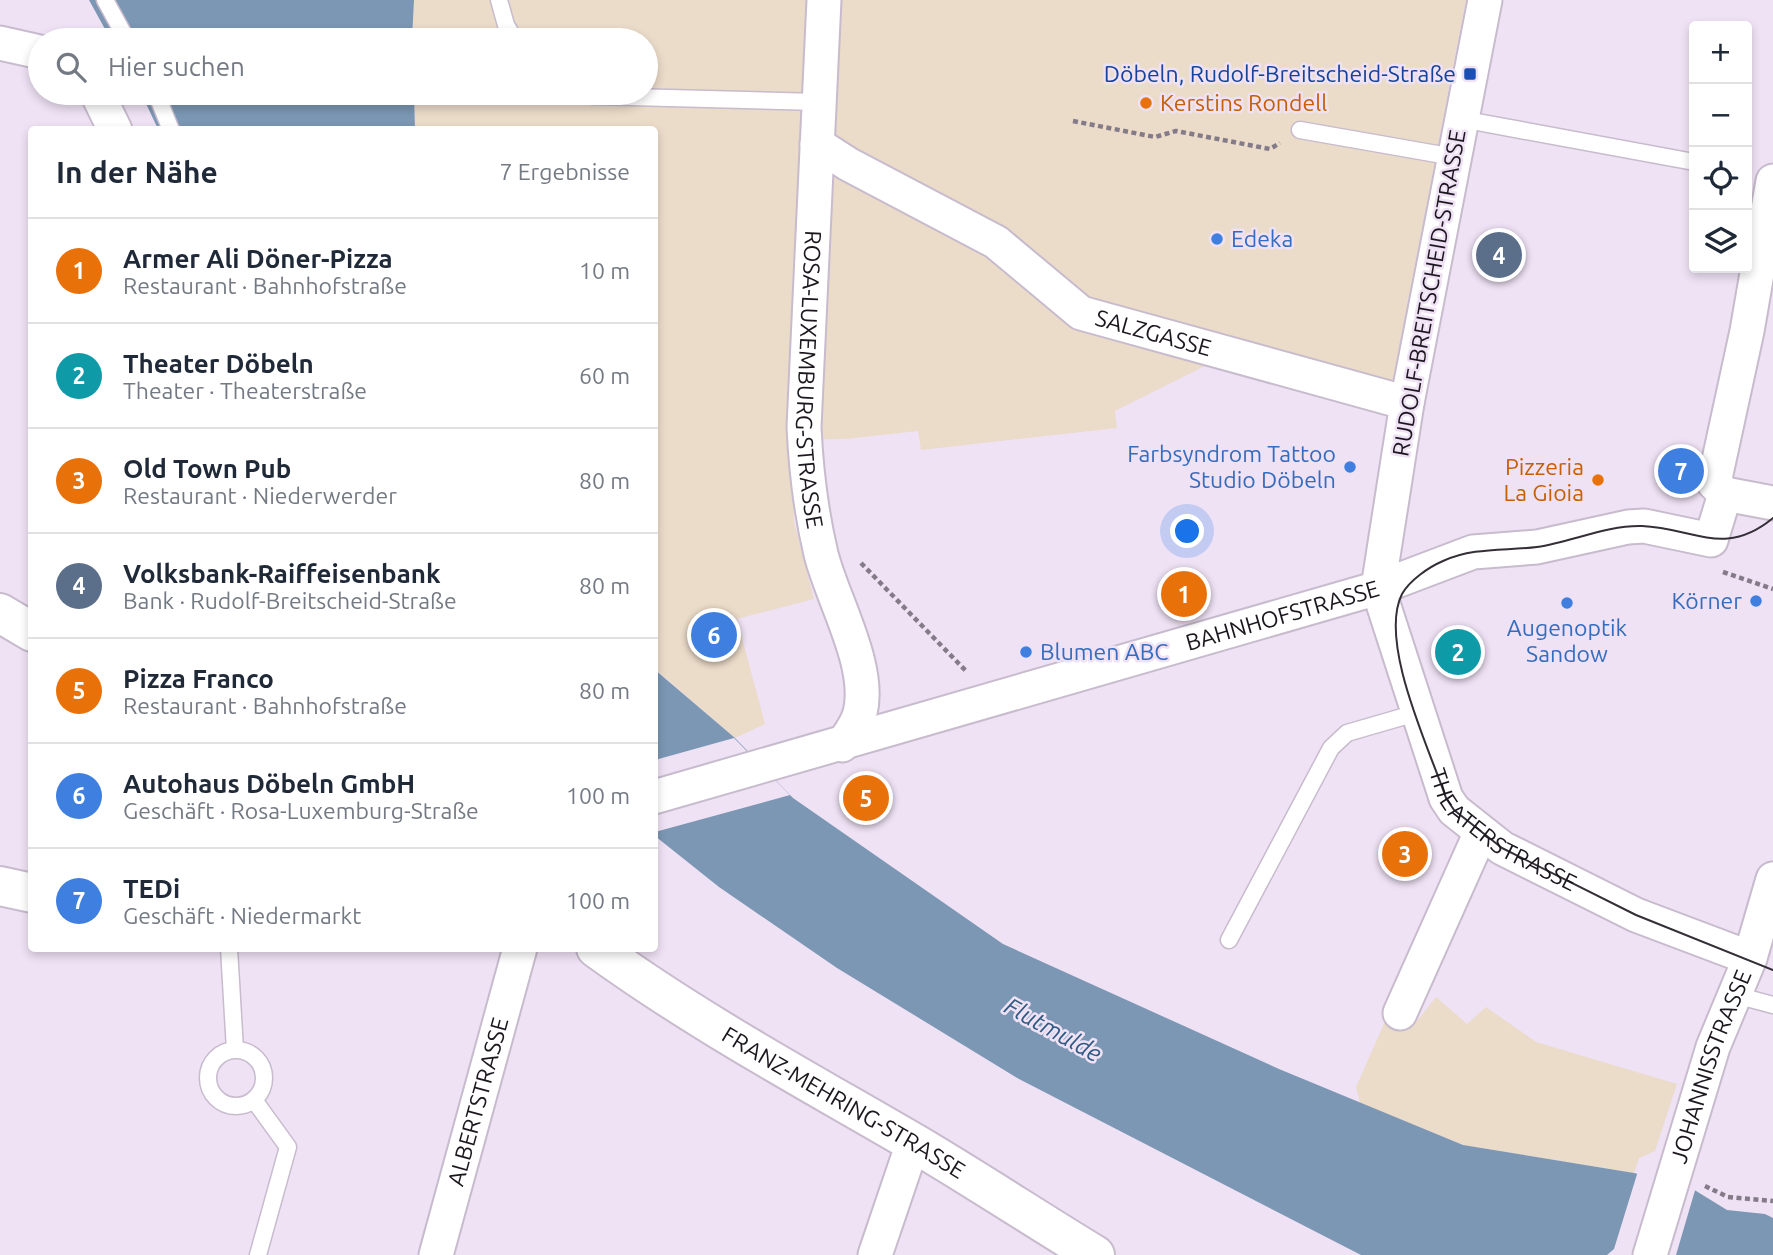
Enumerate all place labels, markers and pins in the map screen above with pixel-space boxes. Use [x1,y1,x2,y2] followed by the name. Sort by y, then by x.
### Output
[1104,61,1456,86] place label: Döbeln, Rudolf-Breitscheid-Straße
[1462,66,1478,82] marker: Döbeln, Rudolf-Breitscheid-Straße
[1160,90,1327,115] place label: Kerstins Rondell
[1138,95,1154,111] marker: Kerstins Rondell
[1231,226,1293,251] place label: Edeka
[1476,229,1522,281] pin: 4
[1209,231,1225,247] marker: Edeka
[1127,441,1336,492] place label: Farbsyndrom Tattoo Studio Döbeln
[1658,445,1704,497] pin: 7
[1503,454,1584,505] place label: Pizzeria La Gioia
[1342,459,1358,475] marker: Farbsyndrom Tattoo Studio Döbeln
[1590,472,1606,488] marker: Pizzeria La Gioia
[1161,568,1207,620] pin: 1
[1672,588,1742,613] place label: Körner
[1748,593,1764,609] marker: Körner
[1559,595,1575,611] marker: Augenoptik Sandow
[691,609,737,661] pin: 6
[1507,615,1628,666] place label: Augenoptik Sandow
[1435,626,1481,678] pin: 2
[1040,639,1168,664] place label: Blumen ABC
[1018,644,1034,660] marker: Blumen ABC
[843,772,889,824] pin: 5
[1382,828,1428,880] pin: 3

